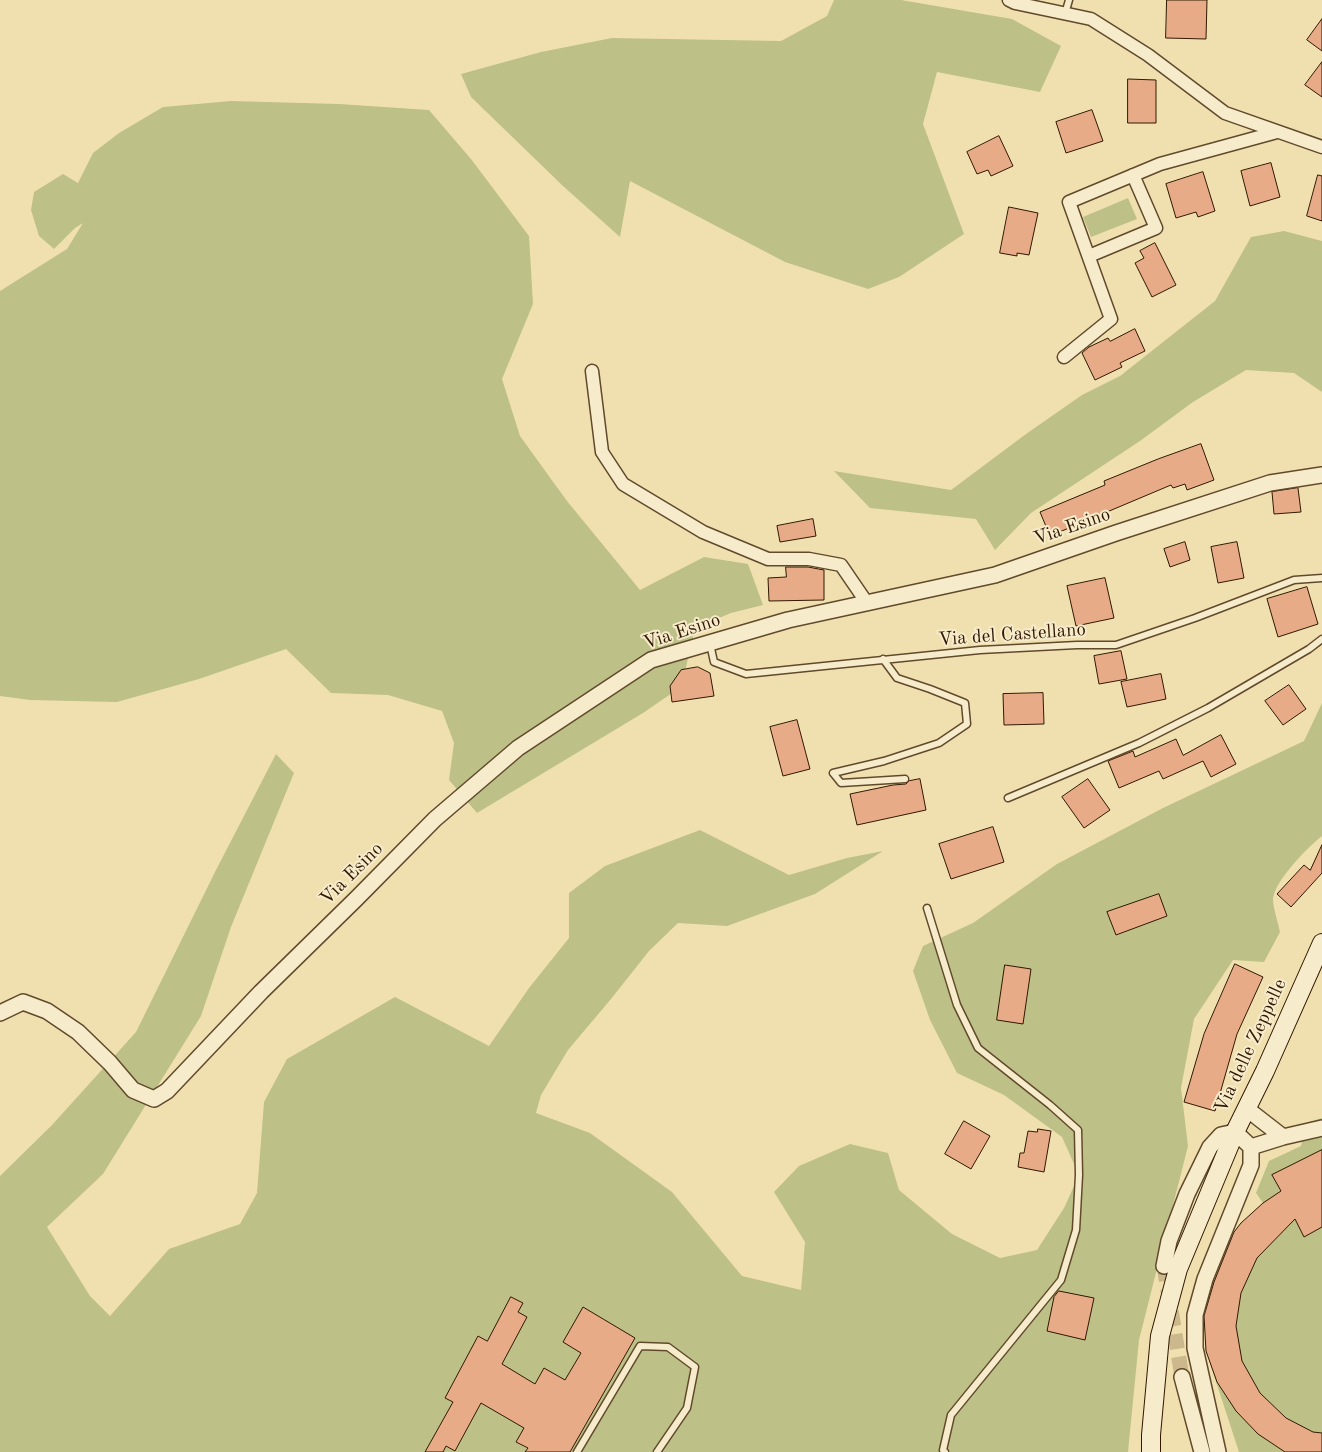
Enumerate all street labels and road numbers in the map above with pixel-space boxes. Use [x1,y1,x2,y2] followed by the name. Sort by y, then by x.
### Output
[1031,503,1113,551] street label: Via Esino
[641,609,723,655] street label: Via Esino
[937,618,1087,652] street label: Via del Castellano
[316,838,388,910] street label: Via Esino
[1210,975,1292,1117] street label: Via delle Zeppelle

